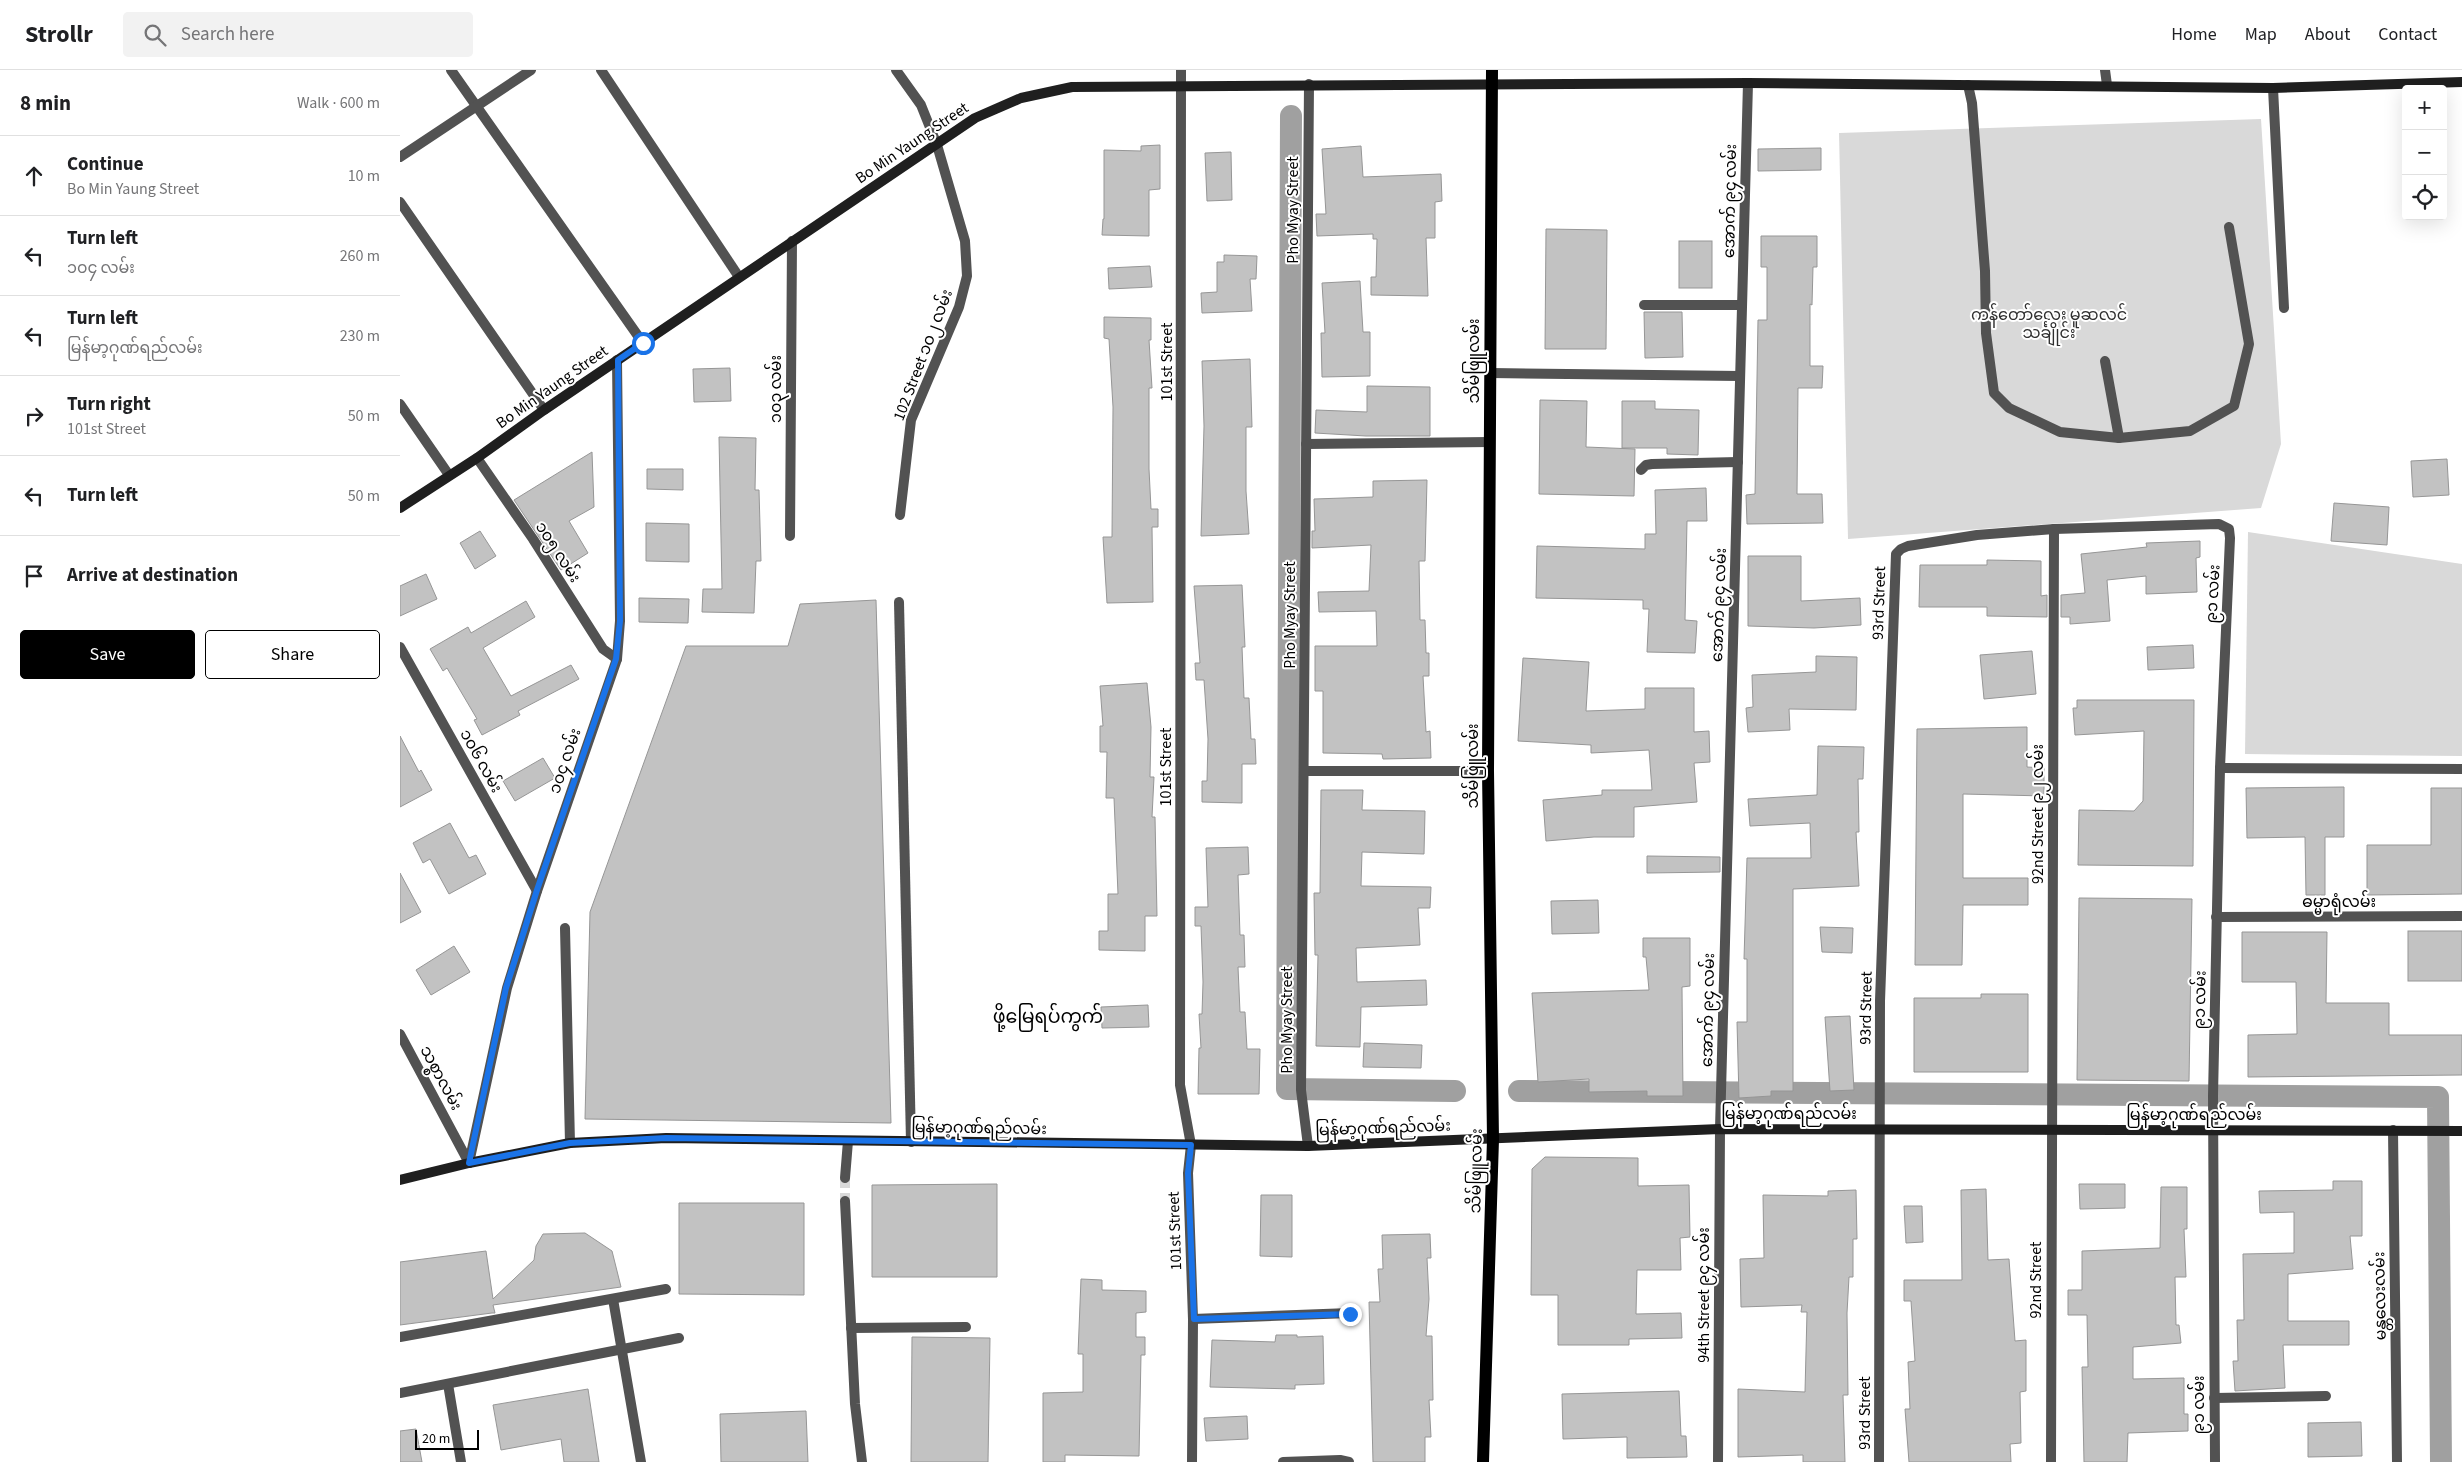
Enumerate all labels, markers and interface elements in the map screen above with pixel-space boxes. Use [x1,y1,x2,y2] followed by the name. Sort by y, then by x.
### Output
[123,12,473,57] search box
[25,17,93,52] text: Strollr
[141,21,169,49] icon: search
[181,21,274,48] text: Search here
[2171,22,2217,47] text: Home
[2245,22,2277,47] text: Map
[2305,22,2350,47] text: About
[2378,22,2437,47] text: Contact
[2402,85,2447,220] map controls
[2402,85,2447,130] button: +
[20,88,71,118] text: 8 min
[297,92,380,114] text: Walk · 600 m
[851,97,973,189] street label: Bo Min Yaung Street
[2402,130,2447,175] button: −
[1717,144,1744,258] street label: အောက် ၉၄ လမ်း
[67,151,144,178] text: Continue
[1282,156,1304,264] street label: Pho Myay Street
[20,162,48,190] icon: ahead
[348,165,380,187] text: 10 m
[2402,175,2447,220] button: locate
[67,178,199,200] text: Bo Min Yaung Street
[67,225,138,252] text: Turn left
[20,242,48,270] icon: left
[340,245,380,267] text: 260 m
[67,257,135,279] text: ၁၀၄ လမ်း
[887,286,960,425] street label: 102 Street ၁၀၂ လမ်း
[1971,303,2127,346] park label: ကန်တော်လေး မူဆလင် သင်္ချိုင်း
[67,305,138,332] text: Turn left
[1462,318,1487,404] street label: သိမ်ဖြူလမ်း
[20,322,48,350] icon: left
[1156,322,1178,401] street label: 101st Street
[340,325,380,347] text: 230 m
[632,332,655,355] route start
[67,337,203,359] text: မြန်မာ့ဂုဏ်ရည်လမ်း
[492,340,613,434] street label: Bo Min Yaung Street
[764,355,789,423] street label: ၁၀၃ လမ်း
[67,391,151,418] text: Turn right
[20,402,48,430] icon: right
[348,405,380,427] text: 50 m
[67,418,146,440] text: 101st Street
[20,482,48,510] icon: left
[67,482,138,509] text: Turn left
[348,485,380,507] text: 50 m
[528,517,587,588] street label: ၁၀၅ လမ်း
[1705,547,1734,663] street label: အောက် ၉၄ လမ်း
[1279,561,1301,669] street label: Pho Myay Street
[20,562,48,590] icon: arrive
[67,562,238,589] text: Arrive at destination
[2199,564,2228,624] street label: ၉၁ လမ်း
[1867,565,1891,640] street label: 93rd Street
[20,630,195,679] button: Save
[205,630,380,679] button: Share
[1461,723,1486,809] street label: သိမ်ဖြူလမ်း
[455,725,508,797] street label: ၁၀၆ လမ်း
[543,725,588,797] street label: ၁၀၄ လမ်း
[1155,727,1177,806] street label: 101st Street
[2026,744,2051,884] street label: 92nd Street ၉၂ လမ်း
[2302,890,2376,916] street label: ဓမ္မာရုံလမ်း
[1695,953,1722,1067] street label: အောက် ၉၄ လမ်း
[1276,966,1298,1074] street label: Pho Myay Street
[1854,970,1878,1045] street label: 93rd Street
[2187,970,2214,1030] street label: ၉၁ လမ်း
[993,1002,1103,1032] district label: ဖို့မြေရပ်ကွက်
[413,1041,468,1115] street label: သစ္စာလမ်း
[1721,1102,1857,1128] street label: မြန်မာ့ဂုဏ်ရည်လမ်း
[2126,1103,2262,1129] street label: မြန်မာ့ဂုဏ်ရည်လမ်း
[1315,1114,1451,1144] street label: မြန်မာ့ဂုဏ်ရည်လမ်း
[911,1115,1047,1143] street label: မြန်မာ့ဂုဏ်ရည်လမ်း
[1463,1128,1490,1214] street label: သိမ်ဖြူလမ်း
[1163,1191,1187,1271] street label: 101st Street
[1692,1227,1717,1363] street label: 94th Street ၉၄ လမ်း
[2025,1241,2047,1318] street label: 92nd Street
[2367,1251,2394,1341] street label: မန္တလေးလမ်း
[1339,1303,1362,1326] route end
[2187,1375,2212,1435] street label: ၉၁ လမ်း
[1854,1376,1876,1450] street label: 93rd Street
[415,1427,479,1450] scale bar
[422,1429,450,1449] text: 20 m

